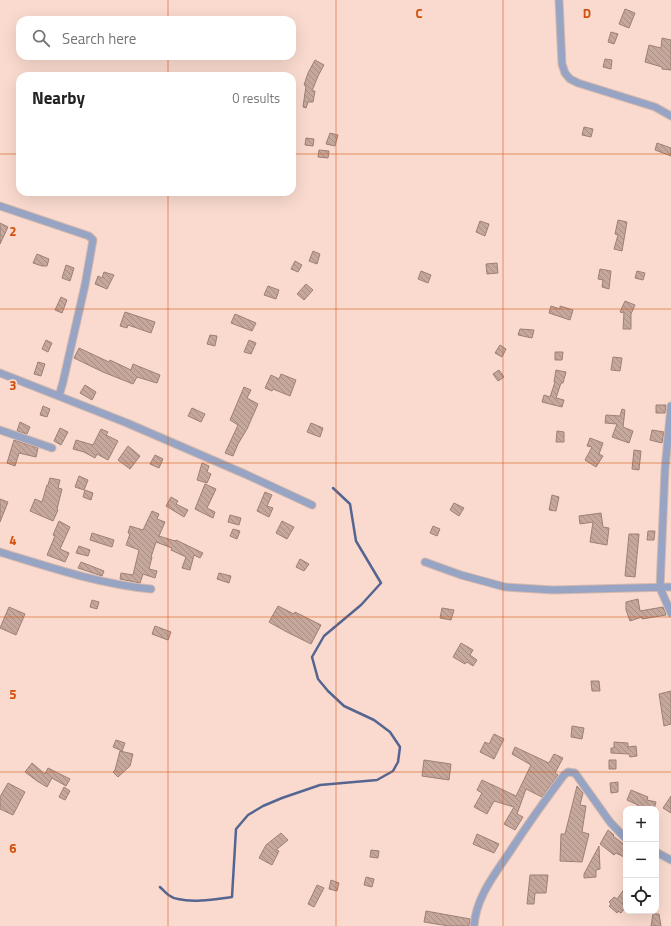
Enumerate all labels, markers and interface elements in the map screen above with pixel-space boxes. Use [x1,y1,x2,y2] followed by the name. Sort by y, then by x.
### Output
[415,3,423,23] text: C
[583,3,591,23] text: D
[16,16,296,60] search box
[30,27,52,49] icon: search
[62,27,136,50] text: Search here
[32,85,85,111] text: Nearby
[232,88,280,108] text: 0 results
[9,221,17,241] text: 2
[9,375,17,395] text: 3
[9,530,17,550] text: 4
[9,684,17,704] text: 5
[623,806,659,914] map controls
[623,806,659,842] button: +
[9,838,17,858] text: 6
[623,842,659,878] button: −
[623,878,659,914] button: locate

